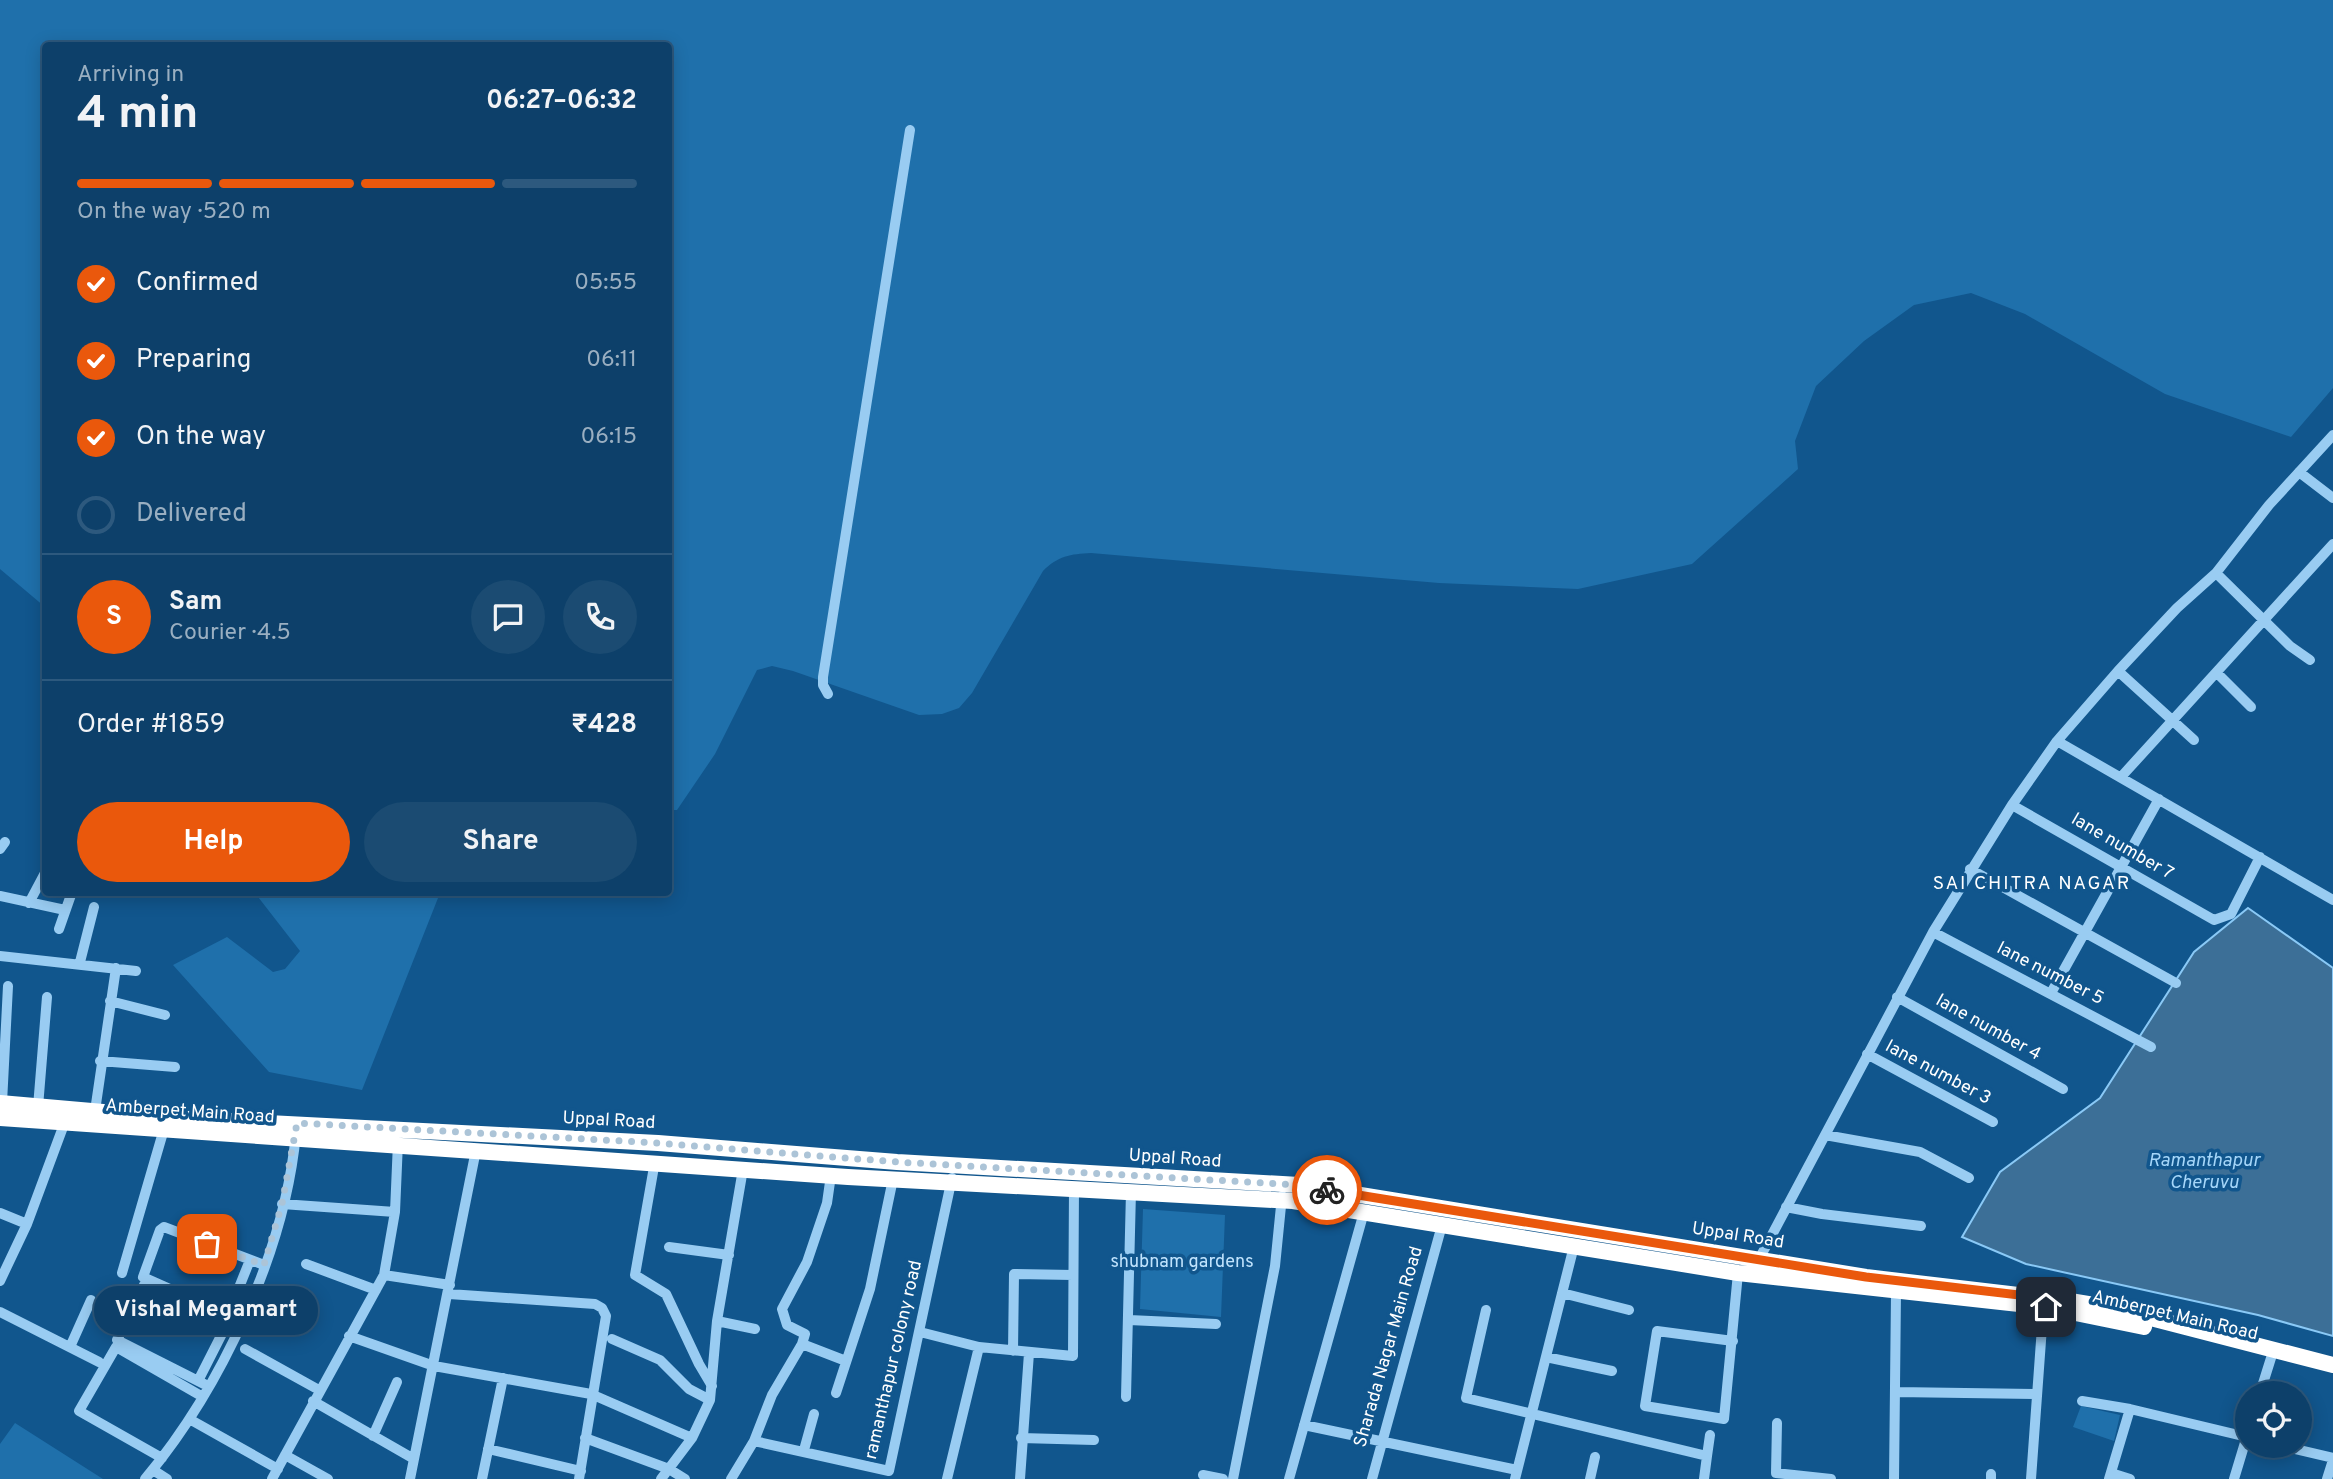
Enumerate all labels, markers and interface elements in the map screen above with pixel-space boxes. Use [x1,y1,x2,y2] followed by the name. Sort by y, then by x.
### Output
[77,61,184,90] text: Arriving in
[486,85,637,118] text: 06:27–06:32
[77,86,199,145] text: 4 min
[77,198,271,227] text: On the way · 520 m
[77,265,115,303] icon: check
[136,267,259,300] text: Confirmed
[574,269,637,298] text: 05:55
[77,342,115,380] icon: check
[136,344,251,377] text: Preparing
[586,346,637,375] text: 06:11
[77,419,115,457] icon: check
[136,421,266,454] text: On the way
[580,423,637,452] text: 06:15
[136,498,247,531] text: Delivered
[471,580,545,654] button: chat
[563,580,637,654] button: phone
[169,586,222,619] text: Sam
[106,601,122,634] text: S
[169,619,291,648] text: Courier · 4.5
[77,709,225,742] text: Order #1859
[571,709,637,742] text: ₹428
[77,802,350,882] button: Help
[364,802,637,882] button: Share
[2067,808,2177,886] street label: lane number 7
[1933,872,2131,896] district label: SAI CHITRA NAGAR
[1993,937,2107,1011] street label: lane number 5
[1931,990,2045,1066] street label: lane number 4
[1881,1035,1995,1111] street label: lane number 3
[105,1095,275,1129] street label: Amberpet Main Road
[562,1107,656,1135] street label: Uppal Road
[1128,1144,1222,1174] street label: Uppal Road
[2148,1149,2262,1195] water label: Ramanthapur Cheruvu
[1292,1155,1362,1225] courier
[1308,1171,1346,1209] icon: bike
[177,1214,237,1274] pin
[1690,1217,1786,1255] street label: Uppal Road
[188,1225,226,1263] icon: bag
[1349,1244,1429,1450] street label: Sharada Nagar Main Road
[1110,1251,1254,1274] park label: shubnam gardens
[860,1258,928,1462] street label: ramanthapur colony road
[2016,1277,2076,1337] pin
[95,1286,319,1335] callout: Vishal Megamart
[2090,1286,2260,1346] street label: Amberpet Main Road
[2027,1288,2065,1326] icon: home
[115,1296,297,1325] text: Vishal Megamart
[2235,1381,2312,1458] map controls
[2235,1381,2312,1458] button: locate

